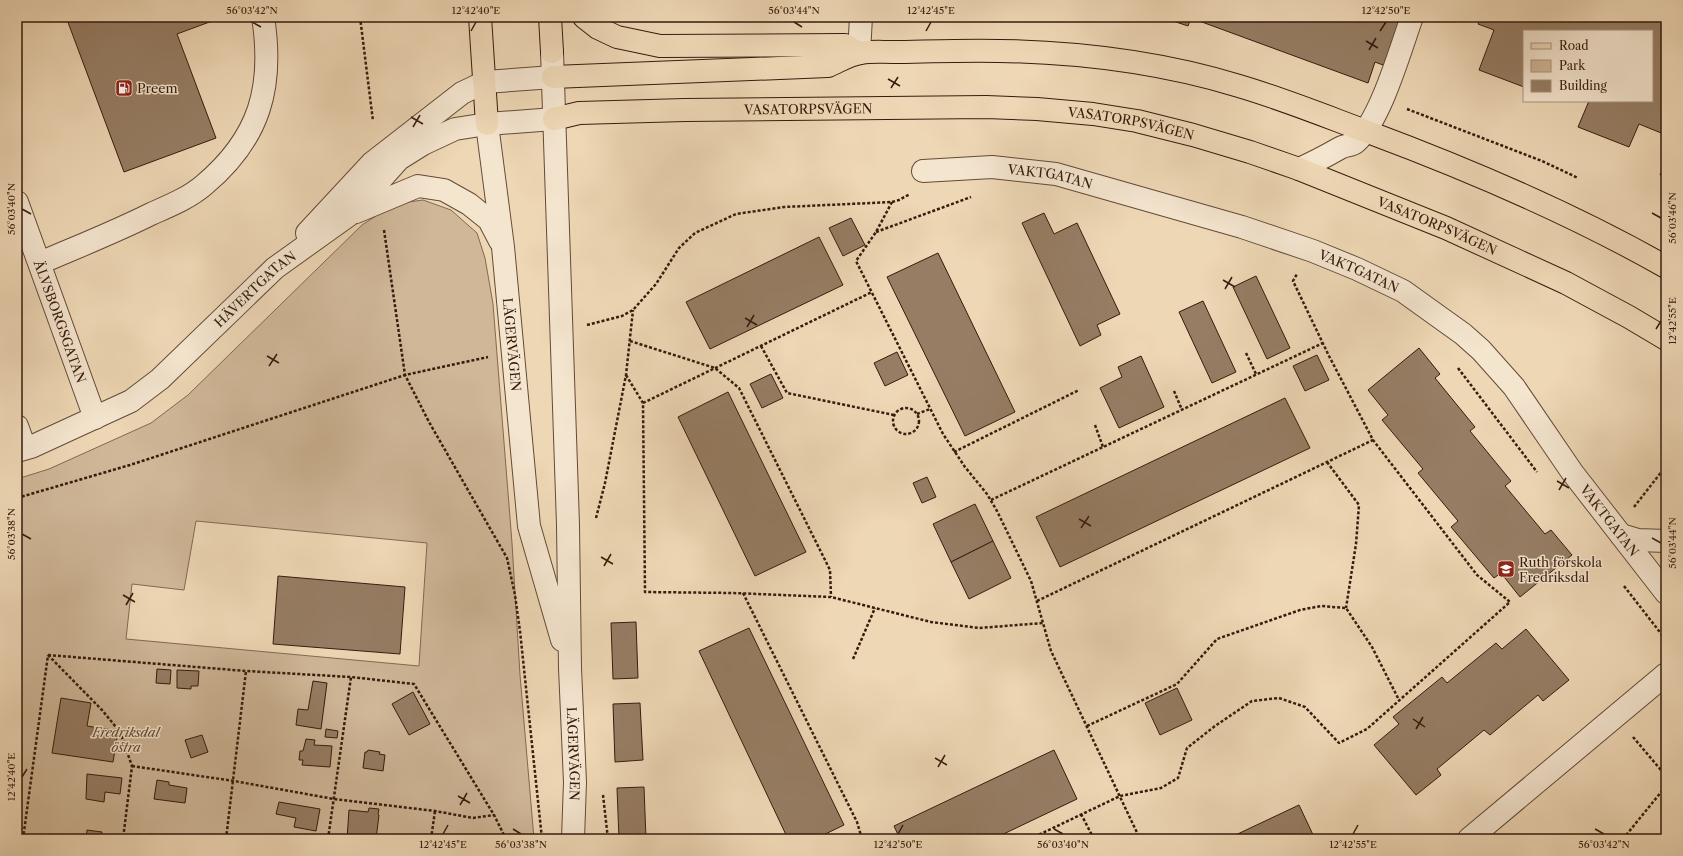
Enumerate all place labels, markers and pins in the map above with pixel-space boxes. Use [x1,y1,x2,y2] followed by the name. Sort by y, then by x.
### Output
[114,78,134,98] fuel station icon: Preem
[137,80,178,96] place label: Preem
[1519,554,1602,585] place label: Ruth förskola Fredriksdal
[1496,559,1516,579] school or university icon: Ruth förskola Fredriksdal

